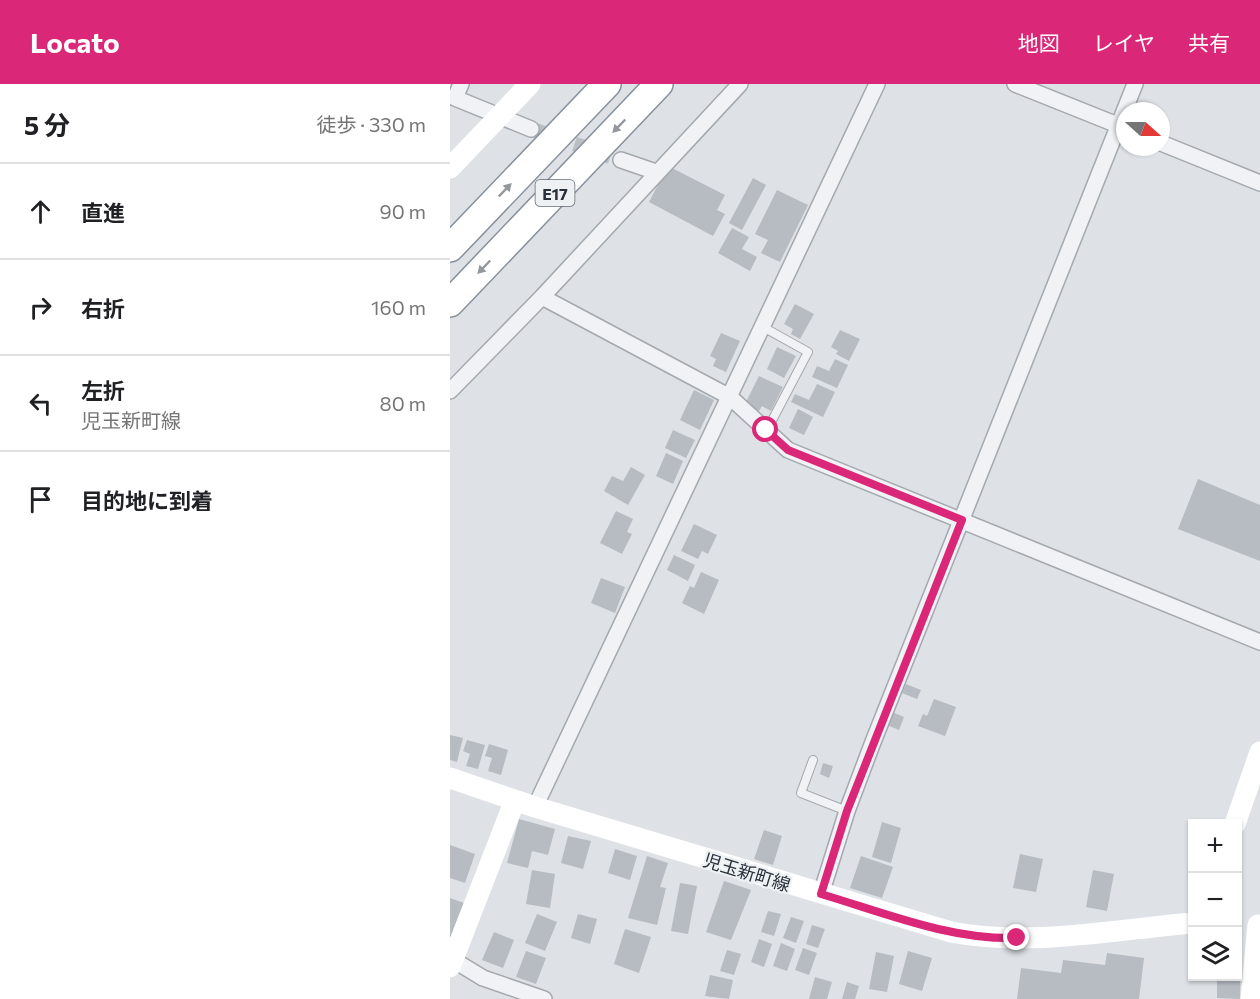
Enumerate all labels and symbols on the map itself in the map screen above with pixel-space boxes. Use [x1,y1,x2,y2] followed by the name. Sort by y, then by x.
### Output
[1116,102,1170,156] north arrow
[612,119,626,134] one-way arrow
[536,180,574,206] road number: E17
[498,183,512,198] one-way arrow
[477,260,491,275] one-way arrow
[752,416,778,442] route start
[701,848,793,896] street label: 児玉新町線
[1003,924,1029,950] route end

